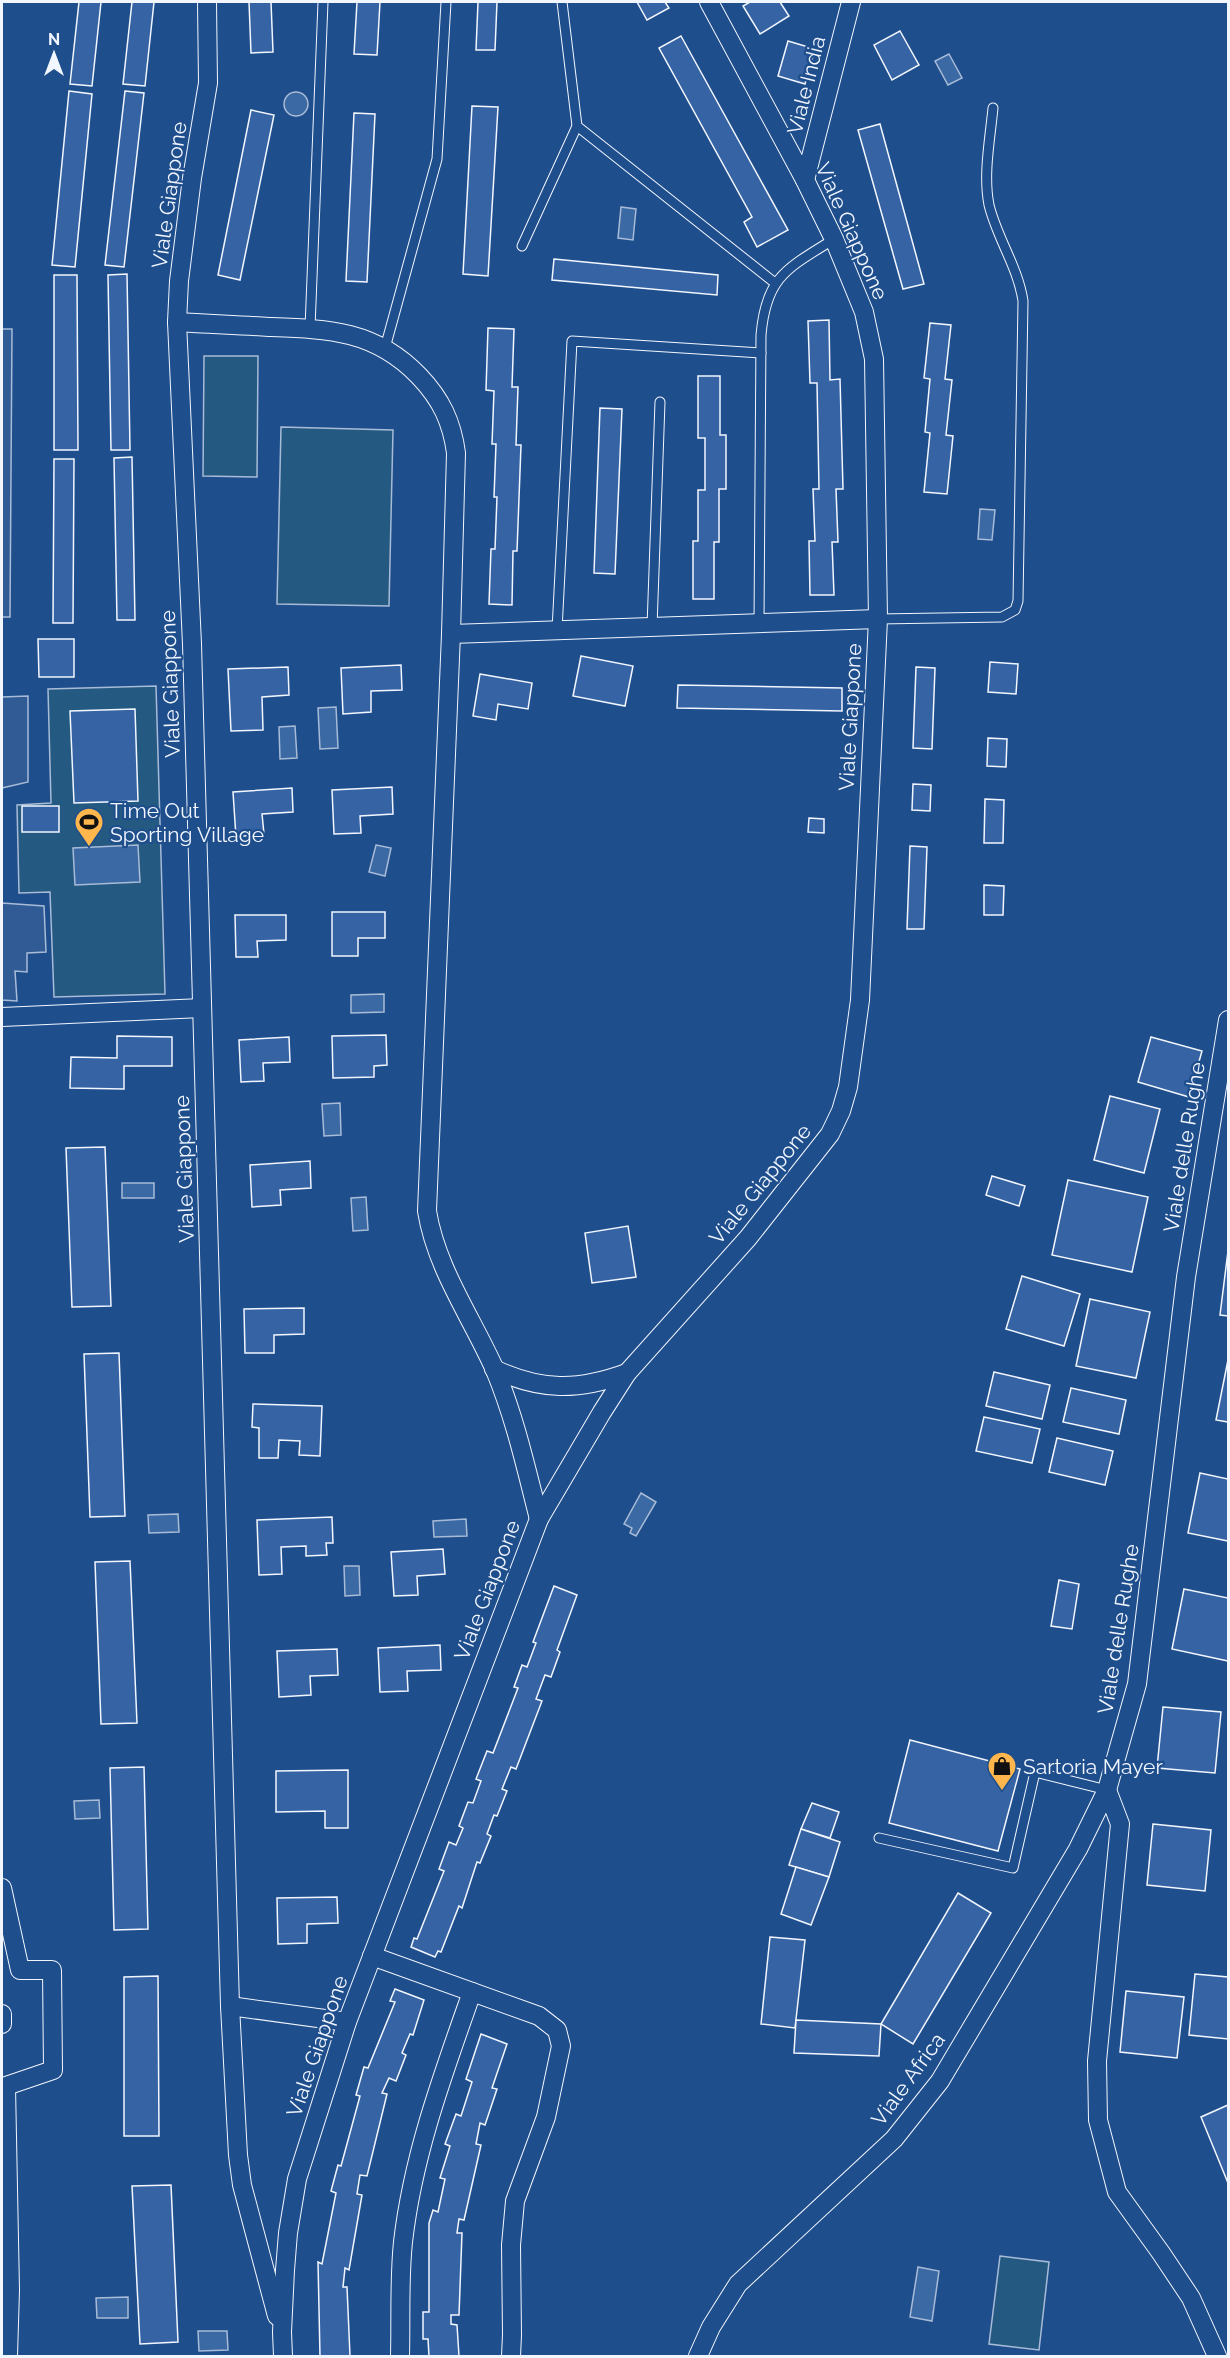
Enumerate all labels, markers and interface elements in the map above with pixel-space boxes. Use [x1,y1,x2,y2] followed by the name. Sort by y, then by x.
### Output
[24,24,84,84] north arrow
[48,30,60,49] text: N
[782,33,830,137] street label: Viale India
[146,120,192,270] street label: Viale Giappone
[811,158,893,304] street label: Viale Giappone
[155,610,185,758] street label: Viale Giappone
[834,643,866,791] street label: Viale Giappone
[110,798,264,847] place label: Time Out Sporting Village
[73,806,105,848] sports icon: Time Out Sporting Village
[1158,1060,1210,1234] street label: Viale delle Rughe
[169,1095,199,1243] street label: Viale Giappone
[704,1119,816,1249] street label: Viale Giappone
[449,1517,525,1663] street label: Viale Giappone
[1092,1542,1144,1716] street label: Viale delle Rughe
[986,1750,1018,1792] shop icon: Sartoria Mayer
[1023,1754,1163,1779] place label: Sartoria Mayer
[281,1972,353,2120] street label: Viale Giappone
[866,2028,950,2130] street label: Viale Africa

